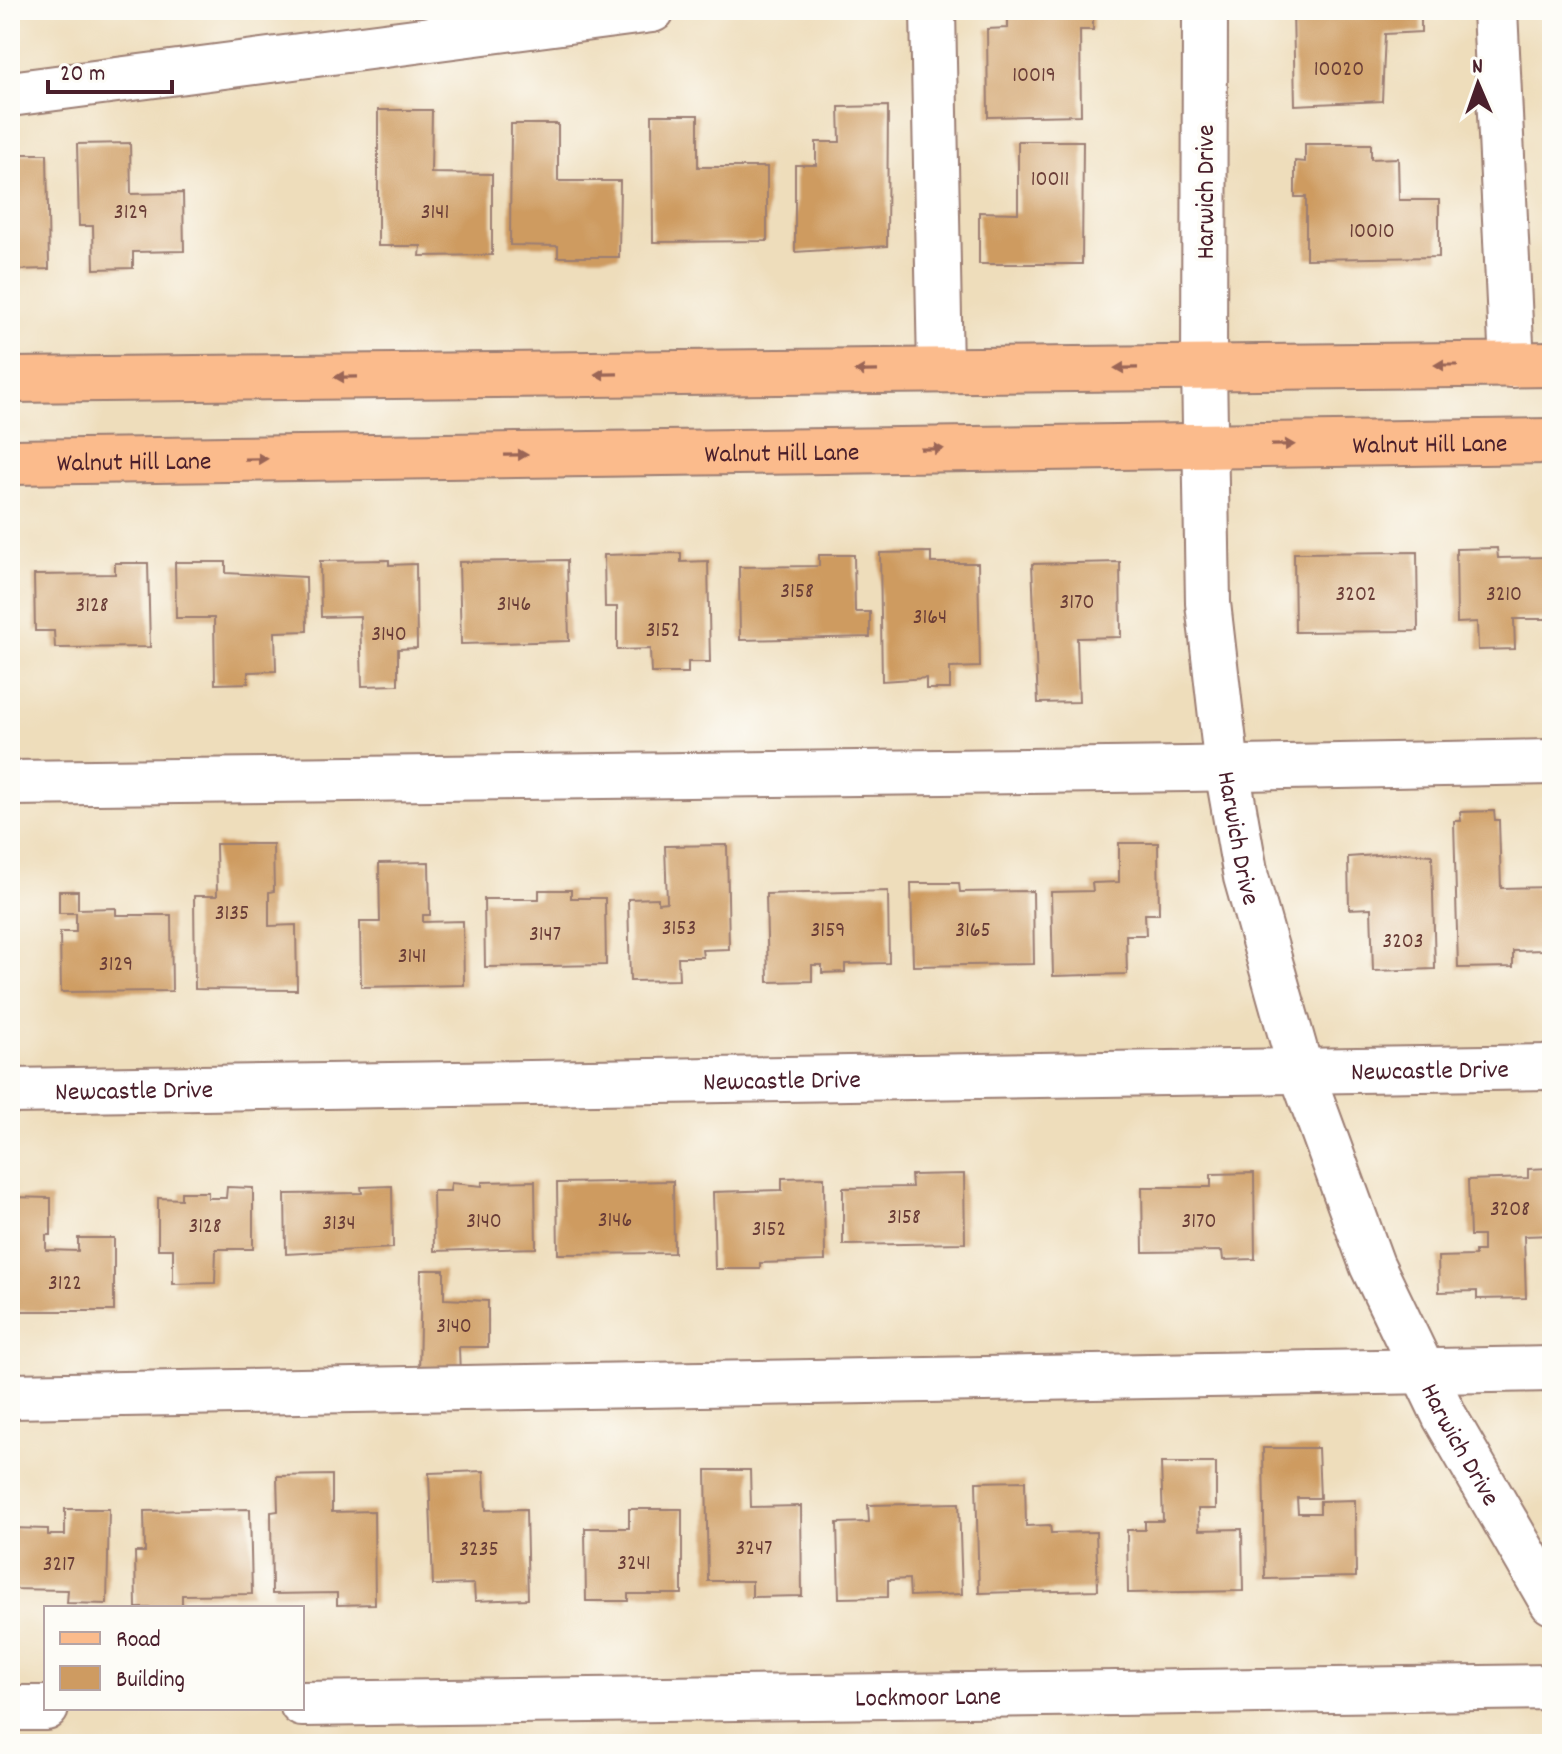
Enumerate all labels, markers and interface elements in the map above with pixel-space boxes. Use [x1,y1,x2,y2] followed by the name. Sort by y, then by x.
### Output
[48,44,172,94] scale bar
[1438,44,1518,124] north arrow
[1471,52,1484,83] text: N
[1314,55,1364,86] house number: 10020
[60,58,106,92] text: 20 m
[1012,61,1056,92] house number: 10019
[1189,124,1226,260] street label: Harwich Drive
[1031,165,1069,196] house number: 10011
[114,198,148,229] house number: 3129
[421,198,449,229] house number: 3141
[1349,217,1395,248] house number: 10010
[1433,359,1458,371] one-way arrow
[1113,362,1138,374] one-way arrow
[853,365,878,377] one-way arrow
[593,368,618,380] one-way arrow
[333,371,358,383] one-way arrow
[1352,427,1508,466] street label: Walnut Hill Lane
[704,435,860,475] street label: Walnut Hill Lane
[1271,438,1296,451] one-way arrow
[920,443,945,455] one-way arrow
[56,444,212,483] street label: Walnut Hill Lane
[504,449,529,461] one-way arrow
[244,452,269,465] one-way arrow
[780,577,814,608] house number: 3158
[1336,580,1377,611] house number: 3202
[1486,580,1522,611] house number: 3210
[1059,588,1095,619] house number: 3170
[497,590,531,621] house number: 3146
[75,591,109,622] house number: 3128
[913,603,947,634] house number: 3164
[646,616,680,647] house number: 3152
[371,620,407,651] house number: 3140
[1206,769,1268,910] street label: Harwich Drive
[215,899,249,930] house number: 3135
[662,914,696,945] house number: 3153
[811,916,845,947] house number: 3159
[955,916,991,947] house number: 3165
[529,920,561,951] house number: 3147
[1382,927,1424,958] house number: 3203
[398,942,426,973] house number: 3141
[99,950,133,981] house number: 3129
[1351,1053,1509,1092] street label: Newcastle Drive
[703,1063,861,1102] street label: Newcastle Drive
[55,1073,213,1112] street label: Newcastle Drive
[1490,1195,1530,1226] house number: 3208
[887,1203,921,1234] house number: 3158
[598,1206,632,1237] house number: 3146
[466,1207,502,1238] house number: 3140
[1181,1207,1217,1238] house number: 3170
[322,1209,356,1240] house number: 3134
[188,1212,222,1243] house number: 3128
[752,1215,786,1246] house number: 3152
[48,1269,82,1300] house number: 3122
[436,1312,472,1343] house number: 3140
[1409,1378,1508,1514] street label: Harwich Drive
[736,1534,772,1565] house number: 3247
[459,1535,499,1566] house number: 3235
[617,1549,651,1580] house number: 3241
[43,1550,75,1581] house number: 3217
[44,1606,304,1710] legend
[116,1624,161,1658] text: Road
[116,1664,185,1698] text: Building
[855,1679,1001,1718] street label: Lockmoor Lane

